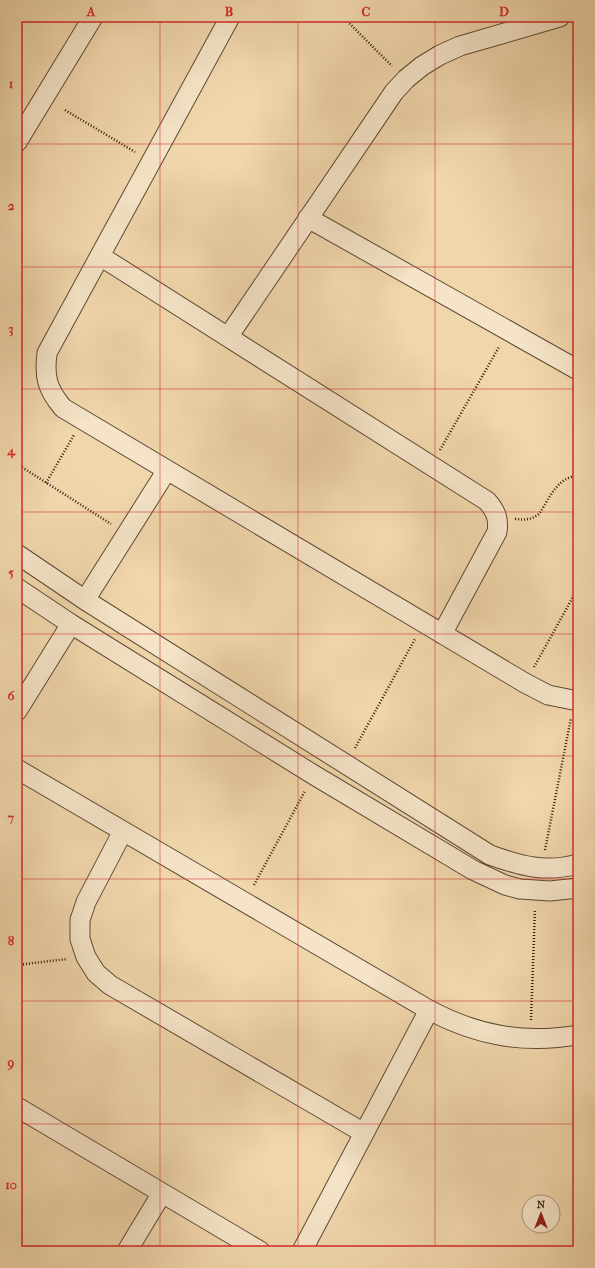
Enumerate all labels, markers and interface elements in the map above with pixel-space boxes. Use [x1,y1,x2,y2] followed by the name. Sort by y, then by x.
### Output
[86,4,96,19] text: A
[225,4,234,19] text: B
[362,4,371,19] text: C
[499,4,509,19] text: D
[9,76,14,91] text: 1
[8,198,15,213] text: 2
[8,321,14,337] text: 3
[6,443,16,459] text: 4
[8,565,14,580] text: 5
[7,688,15,703] text: 6
[7,810,15,825] text: 7
[8,933,15,948] text: 8
[7,1055,15,1071] text: 9
[5,1177,17,1192] text: 10
[521,1194,561,1234] north arrow
[537,1198,546,1211] text: N

